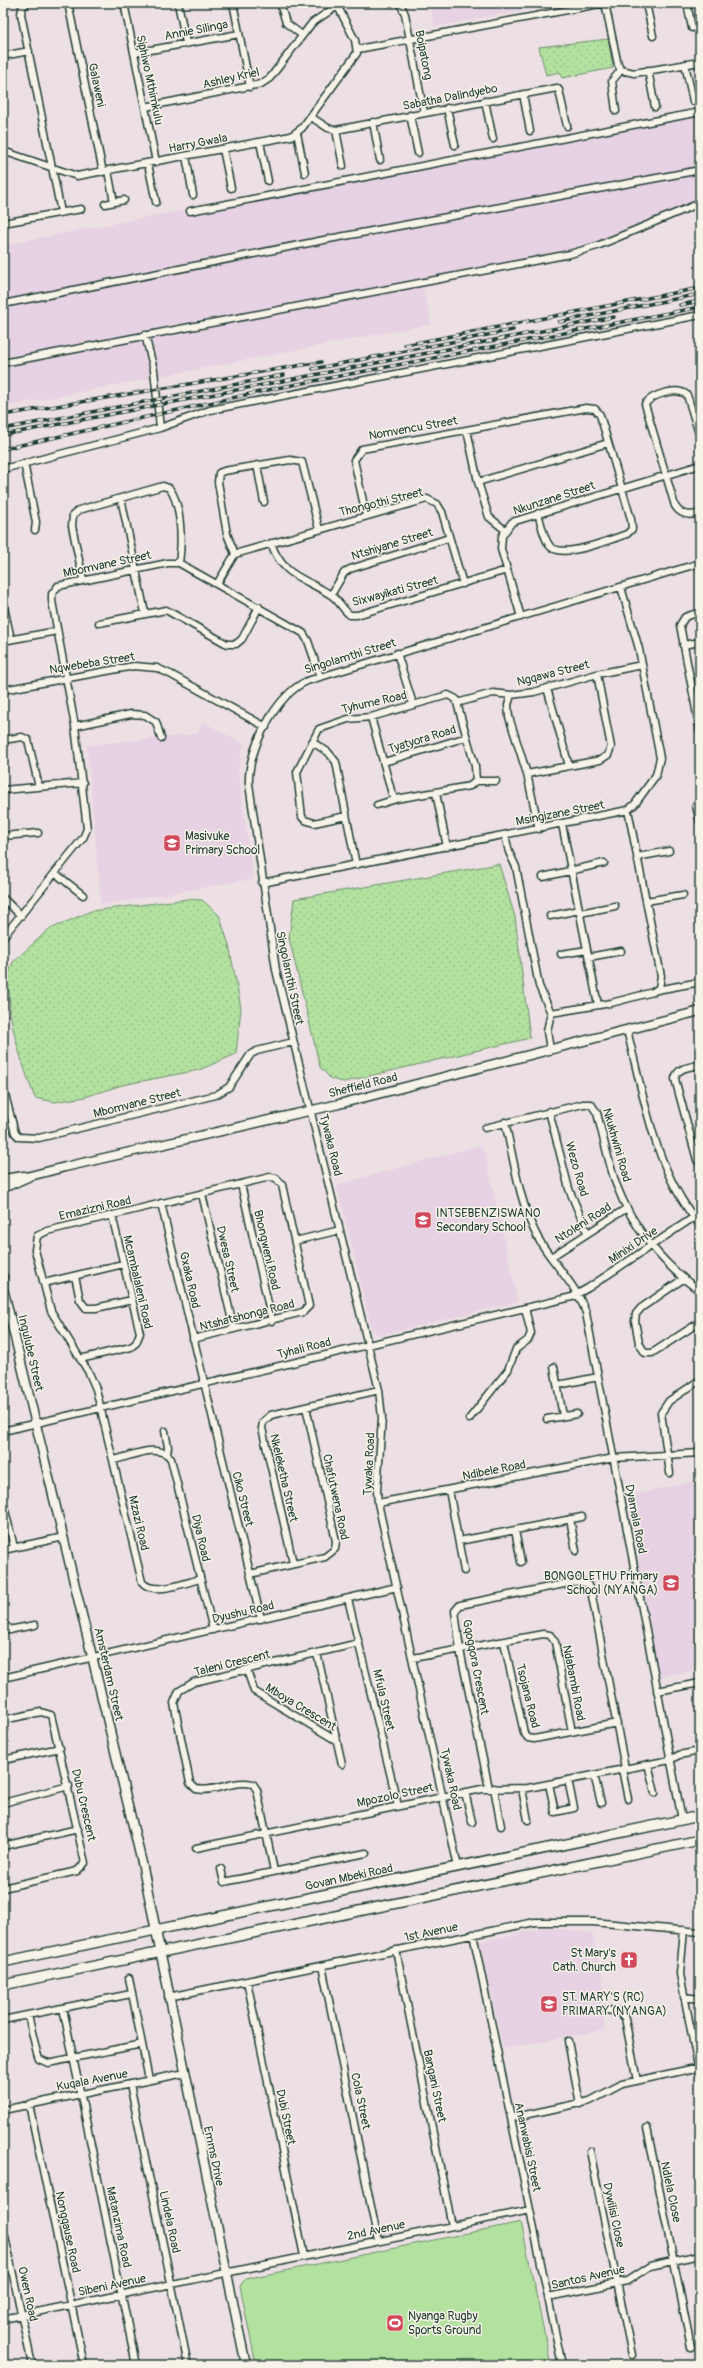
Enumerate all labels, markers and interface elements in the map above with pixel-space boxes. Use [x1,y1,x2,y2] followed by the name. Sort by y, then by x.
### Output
[163,17,230,44] street label: Annie Silinga
[411,29,436,81] street label: Boipatong
[133,34,166,126] street label: Siphiwo Mthimkulu
[85,62,108,109] street label: Galaweni
[201,65,261,92] street label: Ashley Kriel
[401,81,499,114] street label: Sabatha Dalindyebo
[167,130,229,157] street label: Harry Gwala
[367,413,459,444] street label: Nomvencu Street
[511,478,597,519] street label: Nkunzane Street
[338,485,425,520] street label: Thongothi Street
[350,525,435,564] street label: Ntshiyane Street
[62,548,153,581] street label: Mbomvane Street
[350,573,440,610] street label: Sixwayikati Street
[302,635,398,678] street label: Singolamthi Street
[48,649,136,678] street label: Nqwebeba Street
[515,657,591,690] street label: Ngqawa Street
[340,688,408,717] street label: Tyhume Road
[386,722,458,757] street label: Tyatyora Road
[514,797,606,829] street label: Msingizane Street
[185,829,260,858] place label: Masivuke Primary School
[162,833,182,853] school or university icon: Masivuke Primary School
[272,930,307,1026] street label: Singolamthi Street
[327,1070,399,1101] street label: Sheffield Road
[92,1085,183,1122] street label: Mbomvane Street
[599,1106,634,1184] street label: Nkukhwini Road
[316,1113,345,1178] street label: Tywaka Road
[562,1140,592,1198] street label: Wezo Road
[58,1193,133,1224] street label: Emazizni Road
[552,1200,614,1247] street label: Ntoleni Road
[436,1206,541,1235] place label: INTSEBENZISWANO Secondary School
[250,1209,283,1292] street label: Bhongweni Road
[413,1210,433,1230] school or university icon: INTSEBENZISWANO Secondary School
[213,1224,242,1294] street label: Dwesa Street
[606,1224,661,1267] street label: Minixi Drive
[119,1234,156,1331] street label: Mcambalaleni Road
[176,1250,203,1310] street label: Gxaka Road
[198,1296,296,1335] street label: Ntshatshonga Road
[14,1313,47,1393] street label: Ingulube Street
[276,1335,333,1362] street label: Tyhali Road
[360,1432,379,1496] street label: Tywaka Road
[266,1433,301,1524] street label: Nkeleketha Street
[319,1453,352,1542] street label: Chafutwena Road
[461,1457,527,1484] street label: Ndibele Road
[228,1470,257,1528] street label: Ciko Street
[621,1483,650,1555] street label: Dyamala Road
[125,1494,152,1552] street label: Mzazi Road
[188,1513,213,1563] street label: Diya Road
[544,1569,658,1598] place label: BONGOLETHU Primary School (NYANGA)
[661,1573,681,1593] school or university icon: BONGOLETHU Primary School (NYANGA)
[211,1598,276,1627] street label: Dyushu Road
[459,1618,492,1716] street label: Gqogqora Crescent
[90,1626,127,1722] street label: Amsterdam Street
[559,1644,588,1723] street label: Ndabambi Road
[193,1647,272,1680] street label: Taleni Crescent
[512,1662,543,1730] street label: Tsojana Road
[369,1668,398,1732] street label: Mfula Street
[262,1680,339,1735] street label: Mboya Crescent
[437,1747,464,1812] street label: Tywaka Road
[68,1767,99,1843] street label: Dubu Crescent
[355,1780,435,1811] street label: Mpozolo Street
[304,1861,395,1894] street label: Govan Mbeki Road
[403,1919,459,1945] street label: 1st Avenue
[553,1946,617,1975] place label: St Mary's Cath. Church
[619,1950,639,1970] church icon: St Mary's Cath. Church
[562,1990,667,2019] place label: ST. MARY'S (RC) PRIMARY (NYANGA)
[539,1994,559,2014] school or university icon: ST. MARY'S (RC) PRIMARY (NYANGA)
[419,2048,450,2124] street label: Bangani Street
[55,2066,129,2095] street label: Kuqala Avenue
[347,2071,374,2131] street label: Cola Street
[272,2088,299,2146] street label: Dubi Street
[511,2101,544,2193] street label: Ananwabisi Street
[200,2125,227,2188] street label: Emms Drive
[657,2160,684,2224] street label: Ndlela Close
[599,2181,628,2249] street label: Dywilisi Close
[103,2185,134,2269] street label: Matanzima Road
[52,2190,83,2274] street label: Nongqause Road
[156,2190,183,2255] street label: Lindela Road
[346,2217,407,2244] street label: 2nd Avenue
[550,2262,626,2293] street label: Santos Avenue
[14,2265,41,2323] street label: Owen Road
[77,2271,148,2300] street label: Sibeni Avenue
[408,2309,481,2338] place label: Nyanga Rugby Sports Ground
[385,2313,405,2333] sports icon: Nyanga Rugby Sports Ground

